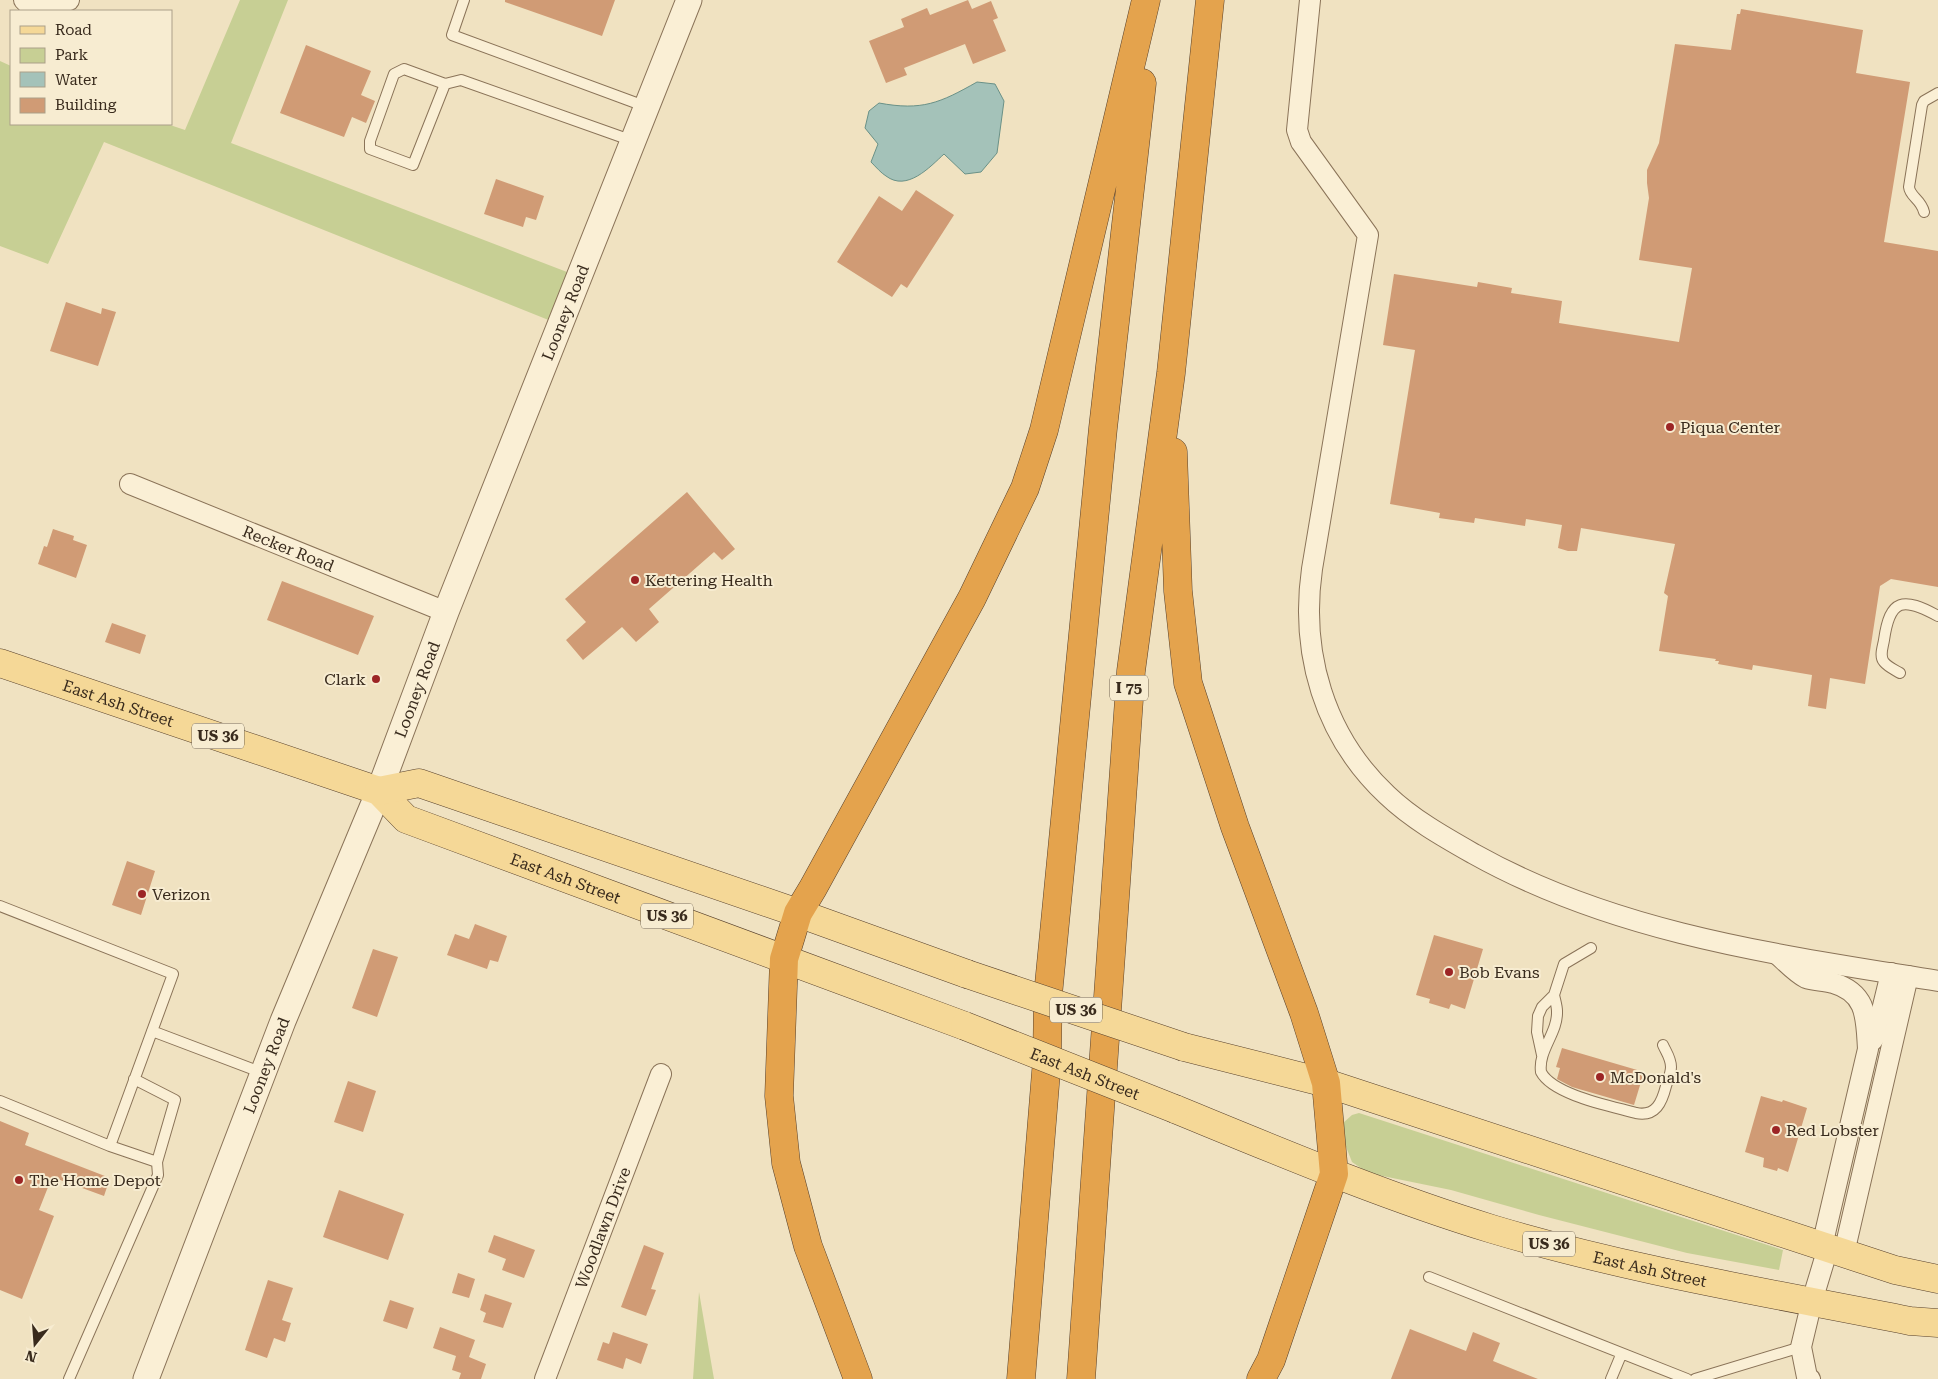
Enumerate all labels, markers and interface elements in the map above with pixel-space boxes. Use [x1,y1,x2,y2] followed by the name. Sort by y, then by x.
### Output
[10,10,172,125] legend
[55,21,92,39] text: Road
[55,46,89,64] text: Park
[55,71,97,89] text: Water
[55,96,117,114] text: Building
[538,262,593,363] street label: Looney Road
[1680,418,1781,437] place label: Piqua Center
[1664,421,1676,433] marker: Piqua Center
[240,522,337,576] street label: Recker Road
[645,571,773,590] place label: Kettering Health
[629,574,641,586] marker: Kettering Health
[391,639,444,740] street label: Looney Road
[324,670,366,689] place label: Clark
[370,673,382,685] marker: Clark
[60,676,176,731] street label: East Ash Street
[1110,676,1148,700] road number: I 75
[192,724,244,748] road number: US 36
[508,849,623,908] street label: East Ash Street
[152,885,210,904] place label: Verizon
[136,888,148,900] marker: Verizon
[641,904,693,928] road number: US 36
[1459,963,1540,982] place label: Bob Evans
[1443,966,1455,978] marker: Bob Evans
[1050,998,1102,1022] road number: US 36
[240,1015,294,1116] street label: Looney Road
[1027,1044,1142,1104] street label: East Ash Street
[1610,1068,1702,1087] place label: McDonald's
[1594,1071,1606,1083] marker: McDonald's
[1786,1121,1879,1140] place label: Red Lobster
[1770,1124,1782,1136] marker: Red Lobster
[571,1164,635,1291] street label: Woodlawn Drive
[29,1171,161,1190] place label: The Home Depot
[13,1174,25,1186] marker: The Home Depot
[1523,1232,1575,1256] road number: US 36
[1591,1247,1708,1291] street label: East Ash Street
[10,1319,60,1369] north arrow
[23,1347,39,1366] text: N

